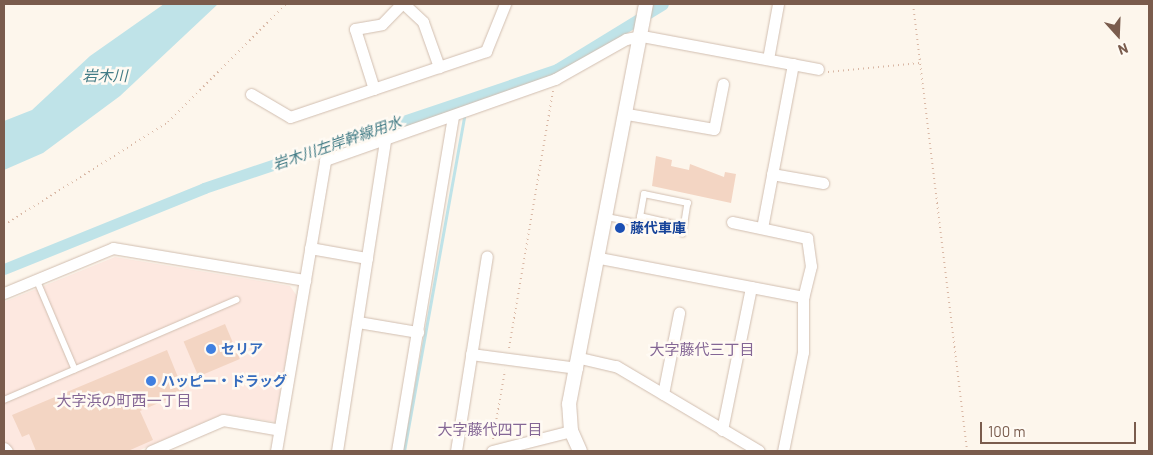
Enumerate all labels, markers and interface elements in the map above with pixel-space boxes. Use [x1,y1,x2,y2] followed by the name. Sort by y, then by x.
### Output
[1093,10,1143,60] north arrow
[1116,40,1131,59] text: N
[83,67,127,85] water label: 岩木川
[270,113,404,173] water label: 岩木川左岸幹線用水
[630,220,686,236] place label: 藤代車庫
[614,222,626,234] marker: 藤代車庫
[221,341,263,357] place label: セリア
[650,341,754,359] district label: 大字藤代三丁目
[205,343,217,355] marker: セリア
[161,373,287,389] place label: ハッピー・ドラッグ
[145,375,157,387] marker: ハッピー・ドラッグ
[57,392,191,410] district label: 大字浜の町西一丁目
[983,412,1139,444] scale bar
[438,421,542,439] district label: 大字藤代四丁目
[988,422,1026,440] text: 100 m

